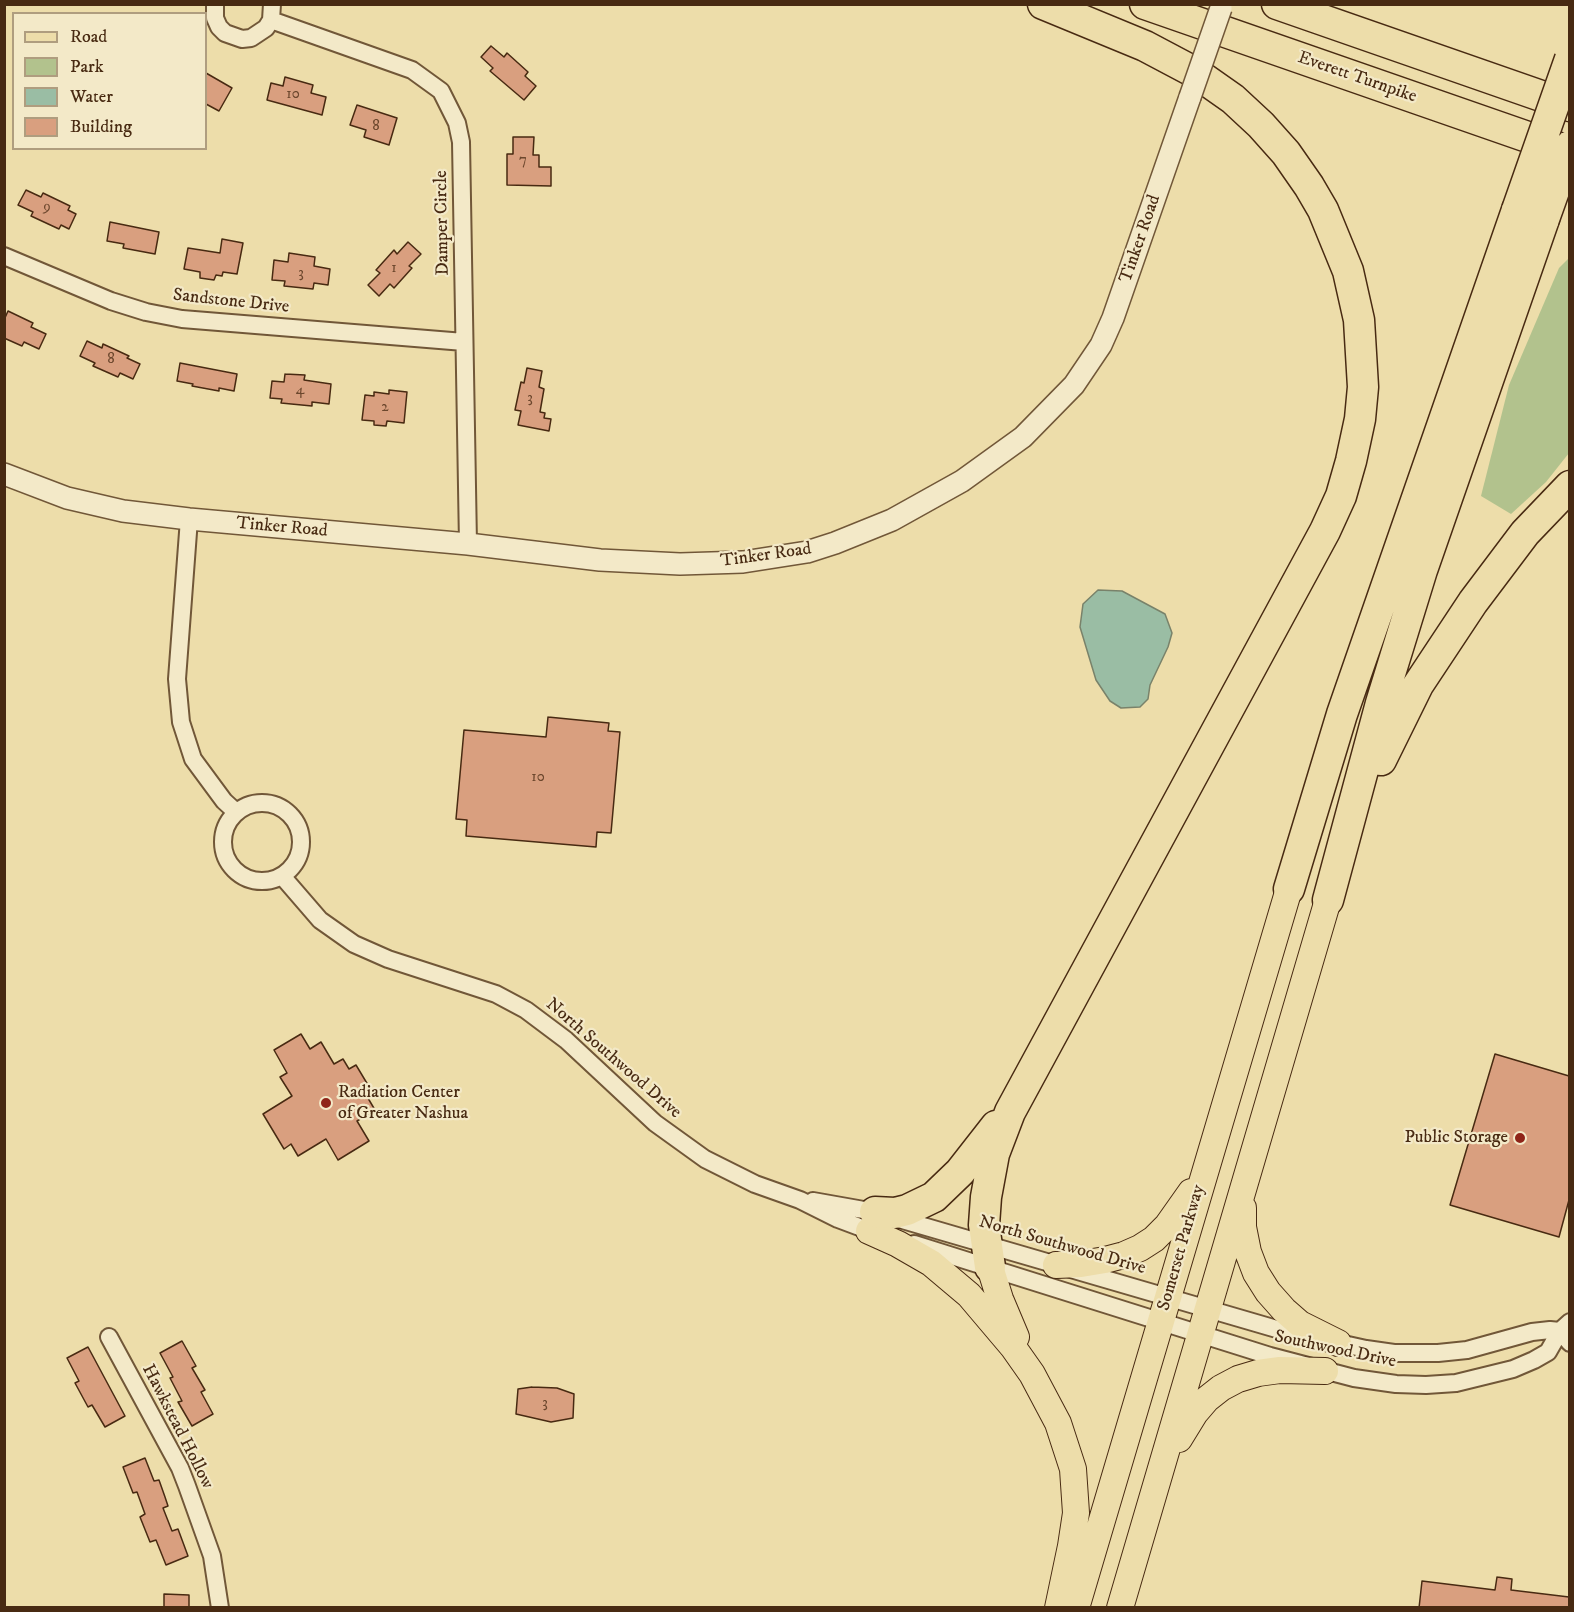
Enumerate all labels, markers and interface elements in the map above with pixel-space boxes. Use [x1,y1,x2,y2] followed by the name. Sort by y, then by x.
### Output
[12,12,207,150] legend
[70,26,107,48] text: Road
[1295,48,1419,108] street label: Everett Turnpike
[70,56,104,78] text: Park
[70,86,113,108] text: Water
[286,86,300,104] house number: 10
[70,116,132,138] text: Building
[372,118,380,136] house number: 8
[519,152,527,170] house number: 7
[431,170,455,276] street label: Damper Circle
[1116,192,1166,286] street label: Tinker Road
[43,199,51,217] house number: 9
[391,260,397,278] house number: 1
[298,265,304,283] house number: 3
[172,285,290,319] street label: Sandstone Drive
[107,351,115,369] house number: 8
[296,382,304,400] house number: 4
[527,390,533,408] house number: 3
[381,399,389,417] house number: 2
[235,513,329,543] street label: Tinker Road
[719,539,813,573] street label: Tinker Road
[531,769,545,787] house number: 10
[541,994,685,1124] street label: North Southwood Drive
[338,1082,468,1124] place label: Radiation Center of Greater Nashua
[319,1096,333,1110] marker: Radiation Center of Greater Nashua
[1404,1127,1508,1149] place label: Public Storage
[1513,1131,1527,1145] marker: Public Storage
[1154,1182,1210,1314] street label: Somerset Parkway
[976,1212,1148,1280] street label: North Southwood Drive
[1272,1327,1398,1373] street label: Southwood Drive
[136,1361,218,1493] street label: Hawkstead Hollow
[542,1395,548,1413] house number: 3

